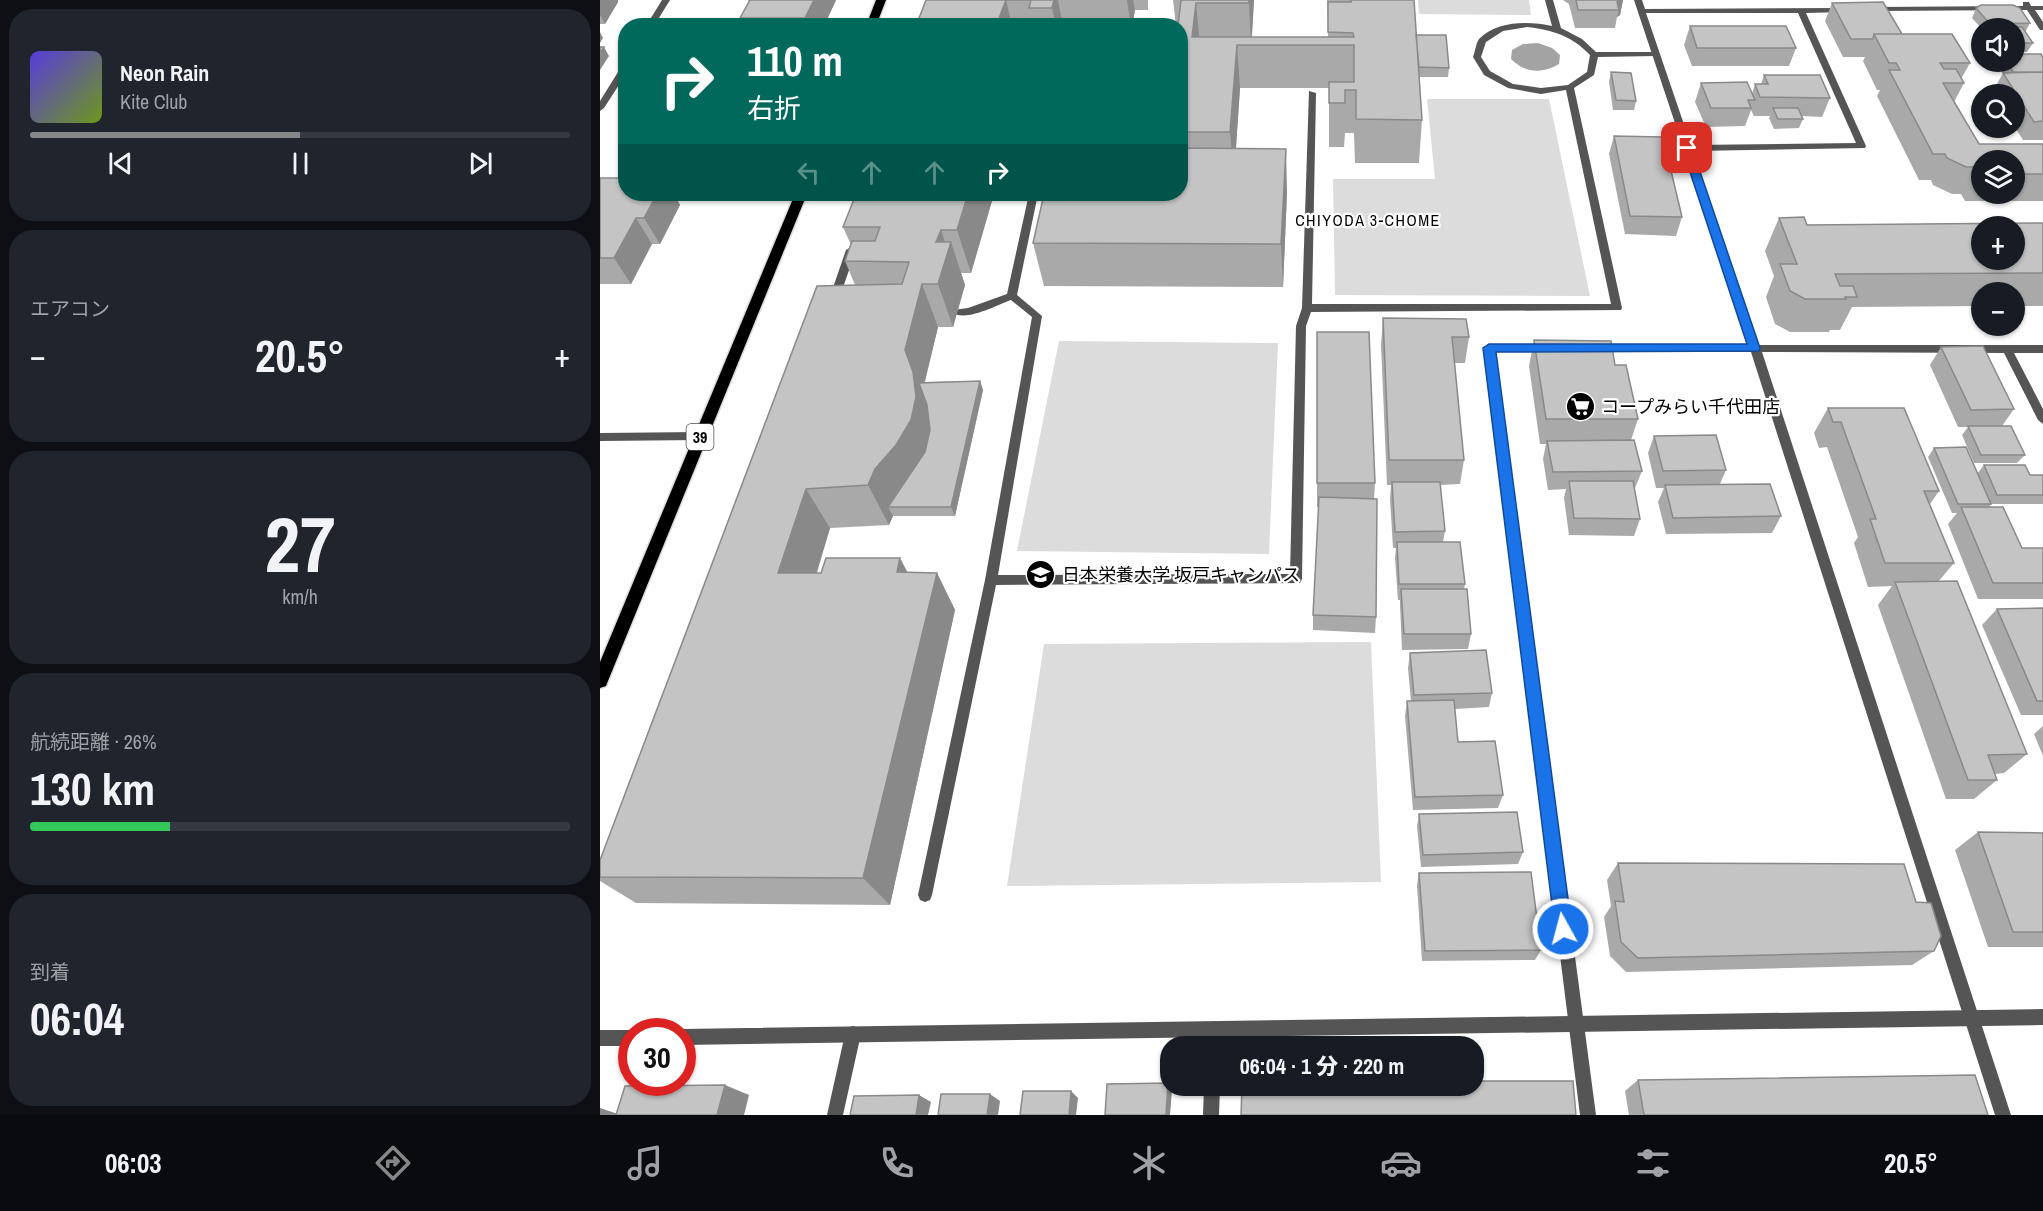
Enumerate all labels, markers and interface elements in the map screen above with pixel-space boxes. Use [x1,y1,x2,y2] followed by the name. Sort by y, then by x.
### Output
[1971,18,2025,336] map controls
[1971,18,2025,72] button: sound
[747,33,843,89] text: 110 m
[648,42,726,120] icon: right
[120,58,209,88] text: Neon Rain
[1971,84,2025,138] button: search
[120,88,187,115] text: Kite Club
[747,90,801,126] text: 右折
[1661,122,1712,173] pin
[1670,131,1703,164] icon: arrive
[104,147,137,180] icon: previous
[284,147,317,180] icon: pause
[464,147,497,180] icon: next
[1971,150,2025,204] button: layers
[792,156,825,189] icon: left
[855,156,888,189] icon: ahead
[918,156,951,189] icon: ahead
[981,156,1014,189] icon: right
[1295,209,1441,231] district label: CHIYODA 3-CHOME
[1971,216,2025,270] button: +
[1971,282,2025,336] button: −
[30,295,110,322] text: エアコン
[255,325,345,386] text: 20.5°
[30,333,46,377] text: −
[554,333,570,377] text: +
[1564,390,1596,422] supermarket icon: コープみらい千代田店
[1601,394,1780,419] place label: コープみらい千代田店
[686,424,714,450] road number: 39
[264,491,336,596] text: 27
[1025,558,1057,590] school or university icon: 日本栄養大学 坂戸キャンパス
[1062,562,1300,587] place label: 日本栄養大学 坂戸キャンパス
[282,583,318,610] text: km/h
[30,728,157,755] text: 航続距離 · 26%
[30,758,155,819] text: 130 km
[1531,897,1595,961] position arrow
[30,958,70,985] text: 到着
[30,988,124,1049] text: 06:04
[618,1018,696,1096] speed limit sign: 30
[1240,1051,1404,1081] text: 06:04 · 1 分 · 220 m
[372,1142,414,1184] icon: directions
[624,1142,666,1184] icon: music
[876,1142,918,1184] icon: phone
[1128,1142,1170,1184] icon: climate
[1380,1142,1422,1184] icon: car
[1632,1142,1674,1184] icon: filters
[105,1145,162,1181] text: 06:03
[1884,1145,1938,1181] text: 20.5°

